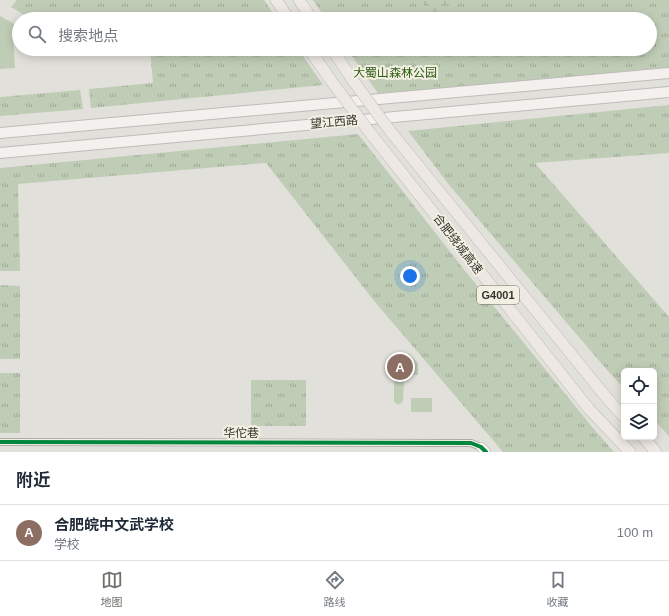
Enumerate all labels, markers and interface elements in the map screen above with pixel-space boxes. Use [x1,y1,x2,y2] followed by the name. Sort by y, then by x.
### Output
[12,12,657,56] search box
[26,23,48,45] icon: search
[58,27,118,44] text: 搜索地点
[353,66,437,80] park label: 大蜀山森林公园
[309,113,359,131] street label: 望江西路
[430,211,486,277] street label: 合肥绕城高速
[400,266,420,286] your location
[477,286,519,304] road number: G4001
[387,352,413,382] pin: A
[621,368,657,440] map controls
[621,368,657,404] button: locate
[621,404,657,440] button: layers
[223,426,259,440] street label: 华佗巷
[16,471,50,490] text: 附近
[54,516,174,533] text: 合肥皖中文武学校
[24,525,34,540] text: A
[617,525,653,540] text: 100 m
[54,537,80,552] text: 学校
[101,569,123,609] tab: 地图
[324,569,346,609] tab: 路线
[547,569,569,609] tab: 收藏

